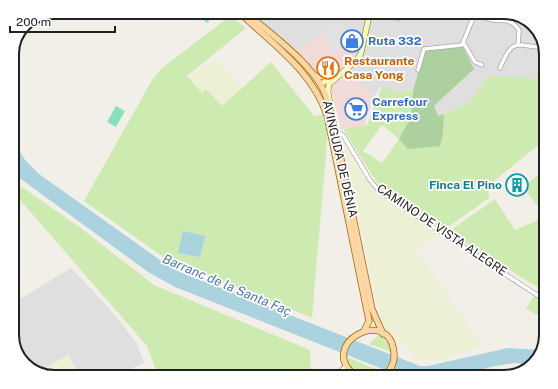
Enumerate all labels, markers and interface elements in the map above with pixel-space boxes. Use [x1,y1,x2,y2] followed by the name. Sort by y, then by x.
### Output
[10,8,115,34] scale bar
[16,15,51,29] text: 200 m
[339,28,365,54] shop icon: Ruta 332
[368,34,422,48] place label: Ruta 332
[344,54,415,82] place label: Restaurante Casa Yong
[315,55,341,81] restaurant icon: Restaurante Casa Yong
[372,95,428,123] place label: Carrefour Express
[343,96,369,122] supermarket icon: Carrefour Express
[320,99,360,219] street label: AVINGUDA DE DÉNIA
[504,172,530,198] building icon: Finca El Pino
[429,178,502,192] place label: Finca El Pino
[374,181,510,279] street label: CAMINO DE VISTA ALEGRE
[160,251,294,319] water label: Barranc de la Santa Faç

